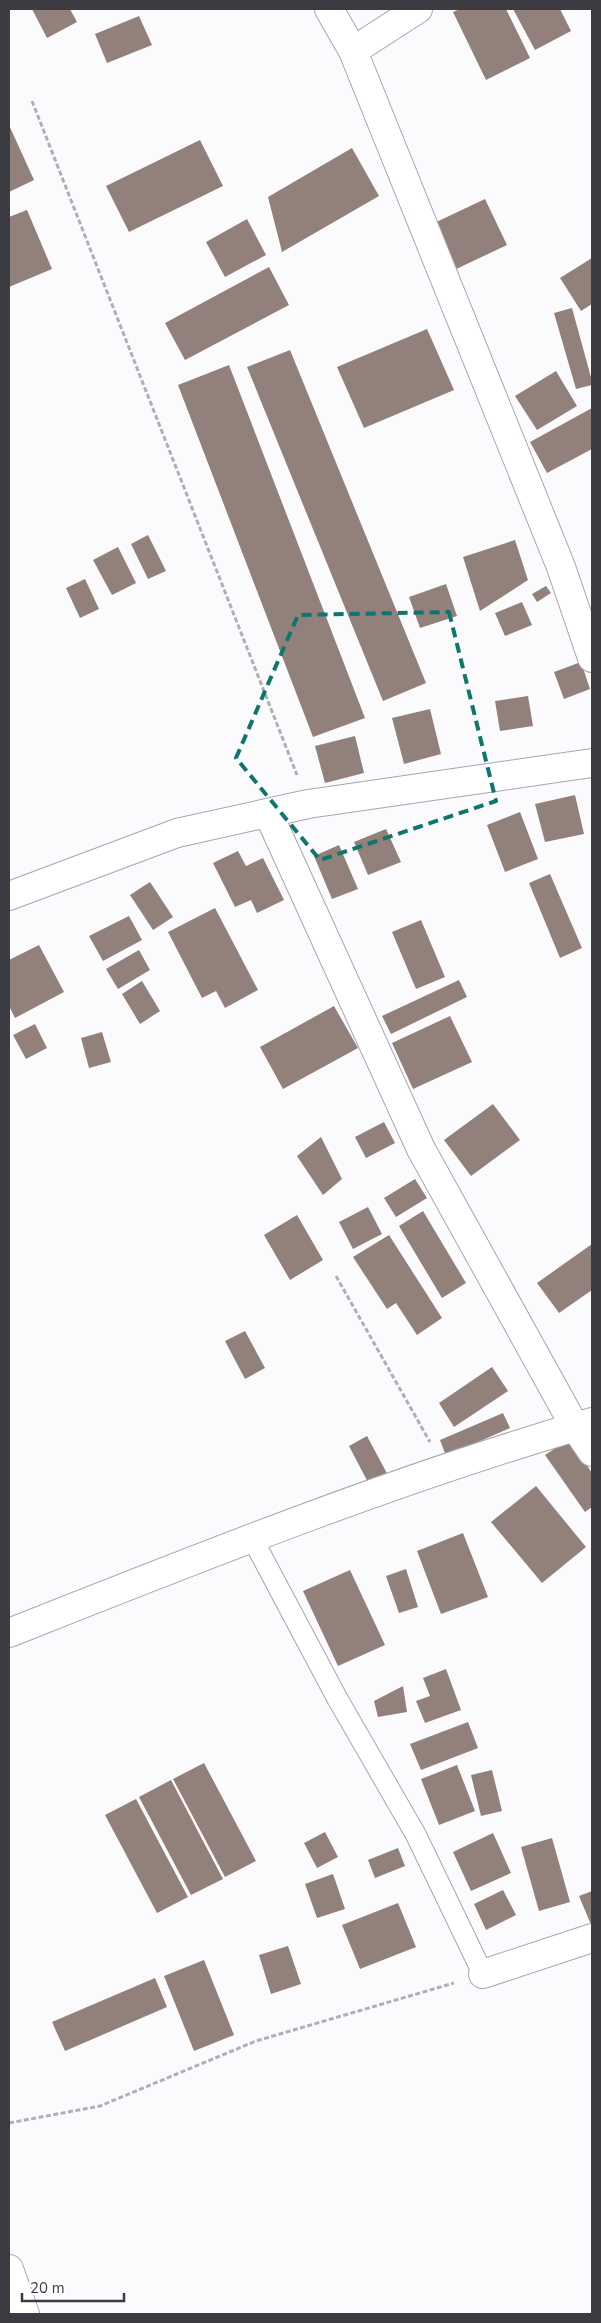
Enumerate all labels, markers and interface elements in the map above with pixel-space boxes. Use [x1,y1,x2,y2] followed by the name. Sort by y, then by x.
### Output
[22,2270,125,2302] scale bar
[30,2278,65,2298] text: 20 m

